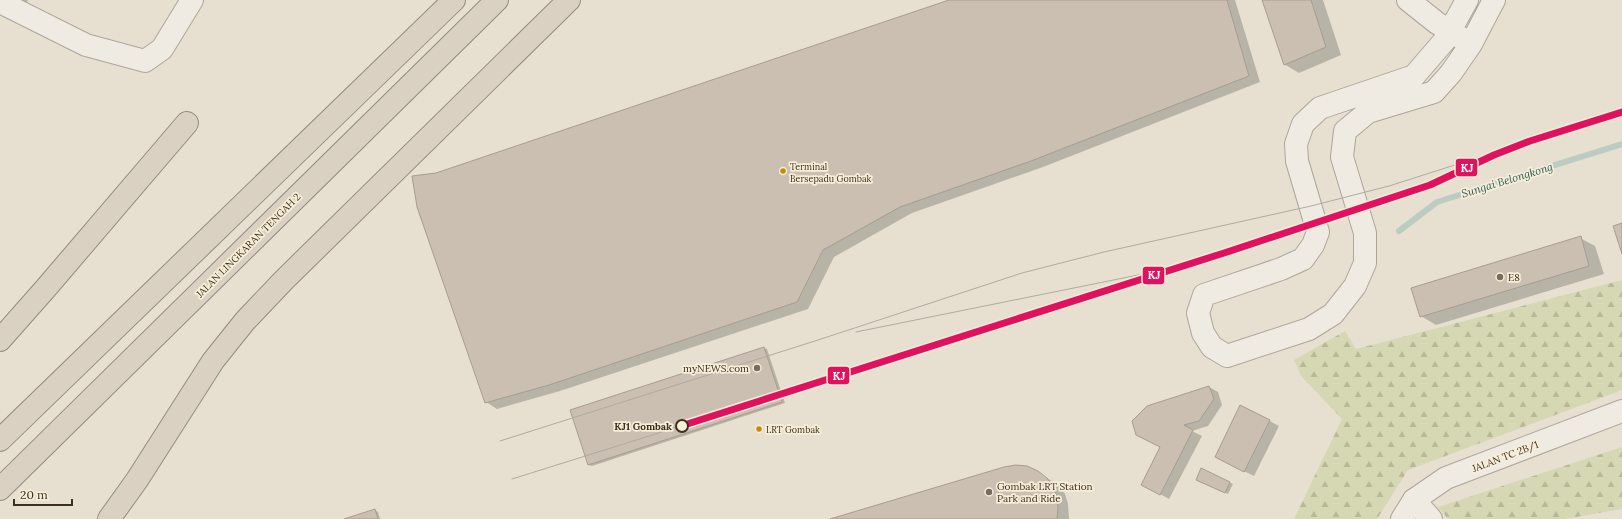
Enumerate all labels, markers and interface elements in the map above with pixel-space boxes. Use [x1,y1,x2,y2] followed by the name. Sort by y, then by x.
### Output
[1455,158,1478,177] line badge: KJ
[1460,159,1555,201] water label: Sungai Belongkong
[790,161,872,184] place label: Terminal Bersepadu Gombak
[1461,161,1474,175] text: KJ
[778,166,788,176] marker: Terminal Bersepadu Gombak
[193,190,303,301] street label: JALAN LINGKARAN TENGAH 2
[1142,266,1165,285] line badge: KJ
[1148,268,1161,282] text: KJ
[1508,271,1520,284] place label: E8
[1495,272,1505,282] marker: E8
[683,362,749,375] place label: myNEWS.com
[752,363,762,373] marker: myNEWS.com
[827,366,850,385] line badge: KJ
[833,369,846,383] text: KJ
[675,419,689,433] marker: KJ1 Gombak
[614,420,672,433] place label: KJ1 Gombak
[754,424,764,434] marker: LRT Gombak
[766,424,820,435] place label: LRT Gombak
[1469,438,1540,475] street label: JALAN TC 2B/1
[997,480,1093,505] place label: Gombak LRT Station Park and Ride
[14,481,72,507] scale bar
[20,487,48,502] text: 20 m
[984,487,994,497] marker: Gombak LRT Station Park and Ride

